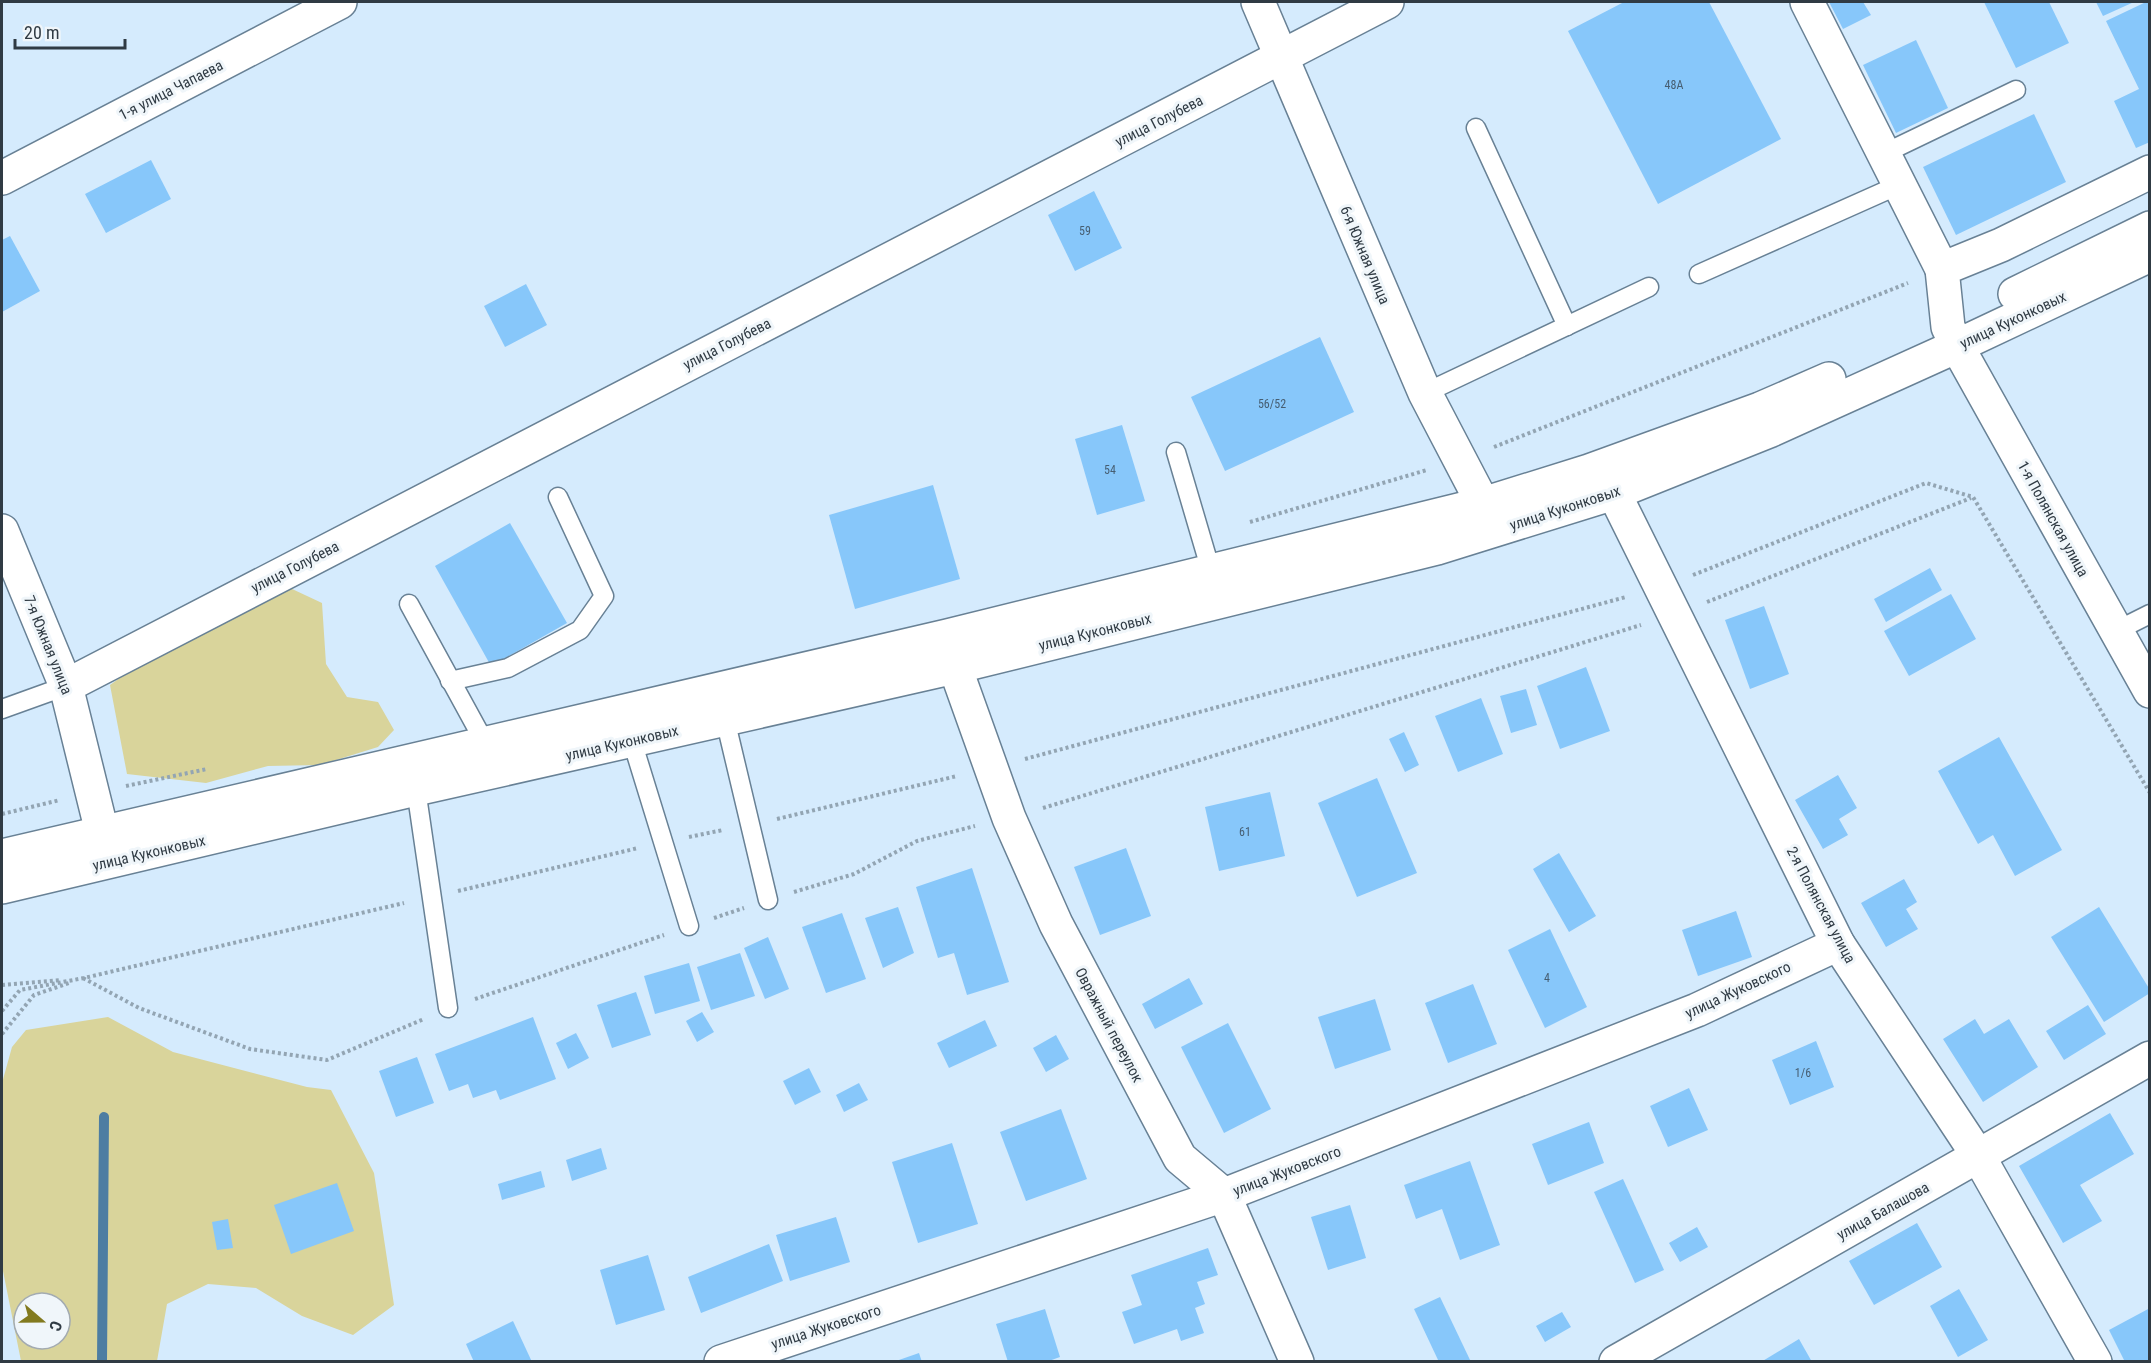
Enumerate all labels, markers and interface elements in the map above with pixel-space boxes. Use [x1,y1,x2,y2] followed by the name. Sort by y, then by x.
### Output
[15,12,124,50] scale bar
[24,22,59,43] text: 20 m
[116,56,226,124] street label: 1-я улица Чапаева
[1665,78,1683,92] house number: 48А
[1112,91,1206,151] street label: улица Голубева
[1336,203,1394,307] street label: 6-я Южная улица
[1079,224,1091,238] house number: 59
[1957,287,2069,353] street label: улица Куконковых
[680,314,774,374] street label: улица Голубева
[1258,397,1286,411] house number: 56/52
[2014,458,2092,580] street label: 1-я Полянская улица
[1104,463,1116,477] house number: 54
[1507,482,1623,534] street label: улица Куконковых
[248,537,342,597] street label: улица Голубева
[20,593,76,697] street label: 7-я Южная улица
[1037,609,1153,655] street label: улица Куконковых
[564,721,681,765] street label: улица Куконковых
[1239,825,1251,839] house number: 61
[91,831,208,875] street label: улица Куконковых
[1783,844,1859,966] street label: 2-я Полянская улица
[1682,958,1794,1022] street label: улица Жуковского
[1071,965,1147,1085] street label: Овражный переулок
[1544,971,1550,985] house number: 4
[1795,1066,1811,1080] house number: 1/6
[1230,1142,1344,1200] street label: улица Жуковского
[1834,1178,1932,1244] street label: улица Балашова
[12,1291,72,1351] north arrow
[769,1301,883,1353] street label: улица Жуковского
[45,1318,66,1333] text: С

